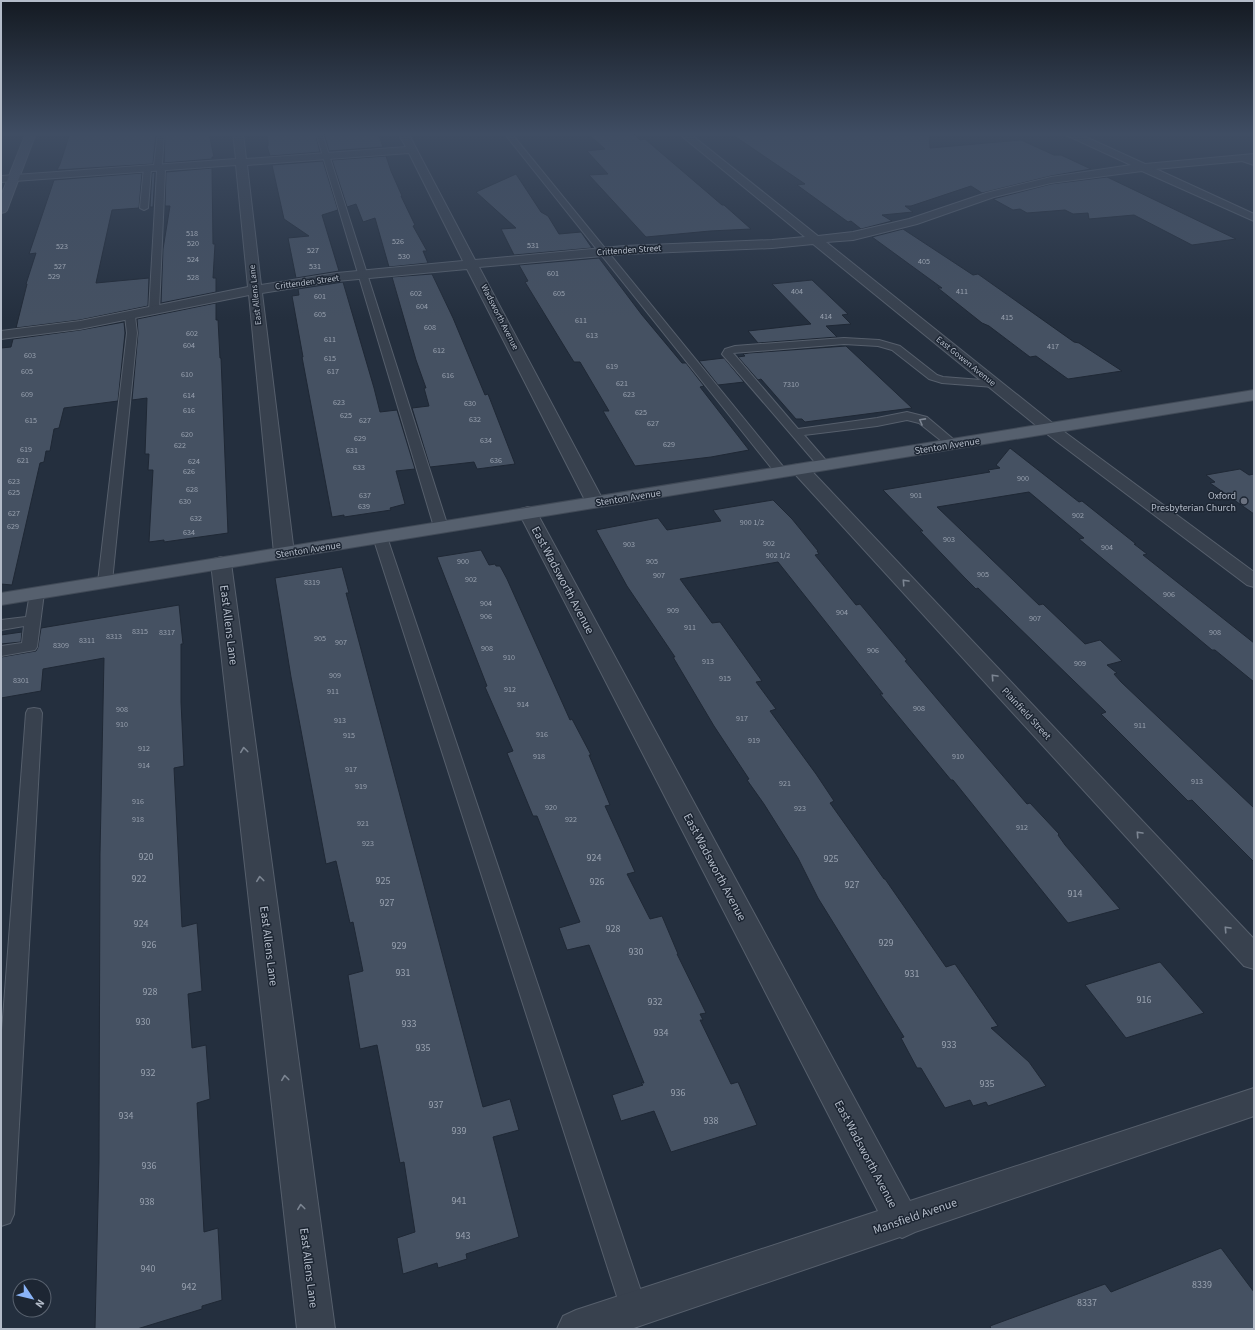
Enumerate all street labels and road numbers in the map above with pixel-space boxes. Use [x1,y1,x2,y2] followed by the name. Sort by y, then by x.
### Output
[596,242,662,259] street label: Crittenden Street
[246,264,265,326] street label: East Allens Lane
[274,272,340,293] street label: Crittenden Street
[477,282,522,353] street label: Wadsworth Avenue
[933,333,999,390] street label: East Gowen Avenue
[914,434,981,458] street label: Stenton Avenue
[595,486,662,510] street label: Stenton Avenue
[527,523,598,637] street label: East Wadsworth Avenue
[275,538,342,562] street label: Stenton Avenue
[215,584,242,666] street label: East Allens Lane
[998,685,1055,743] street label: Plainfield Street
[679,810,750,924] street label: East Wadsworth Avenue
[255,905,282,987] street label: East Allens Lane
[830,1097,901,1211] street label: East Wadsworth Avenue
[871,1194,960,1239] street label: Mansfield Avenue
[295,1227,322,1309] street label: East Allens Lane

